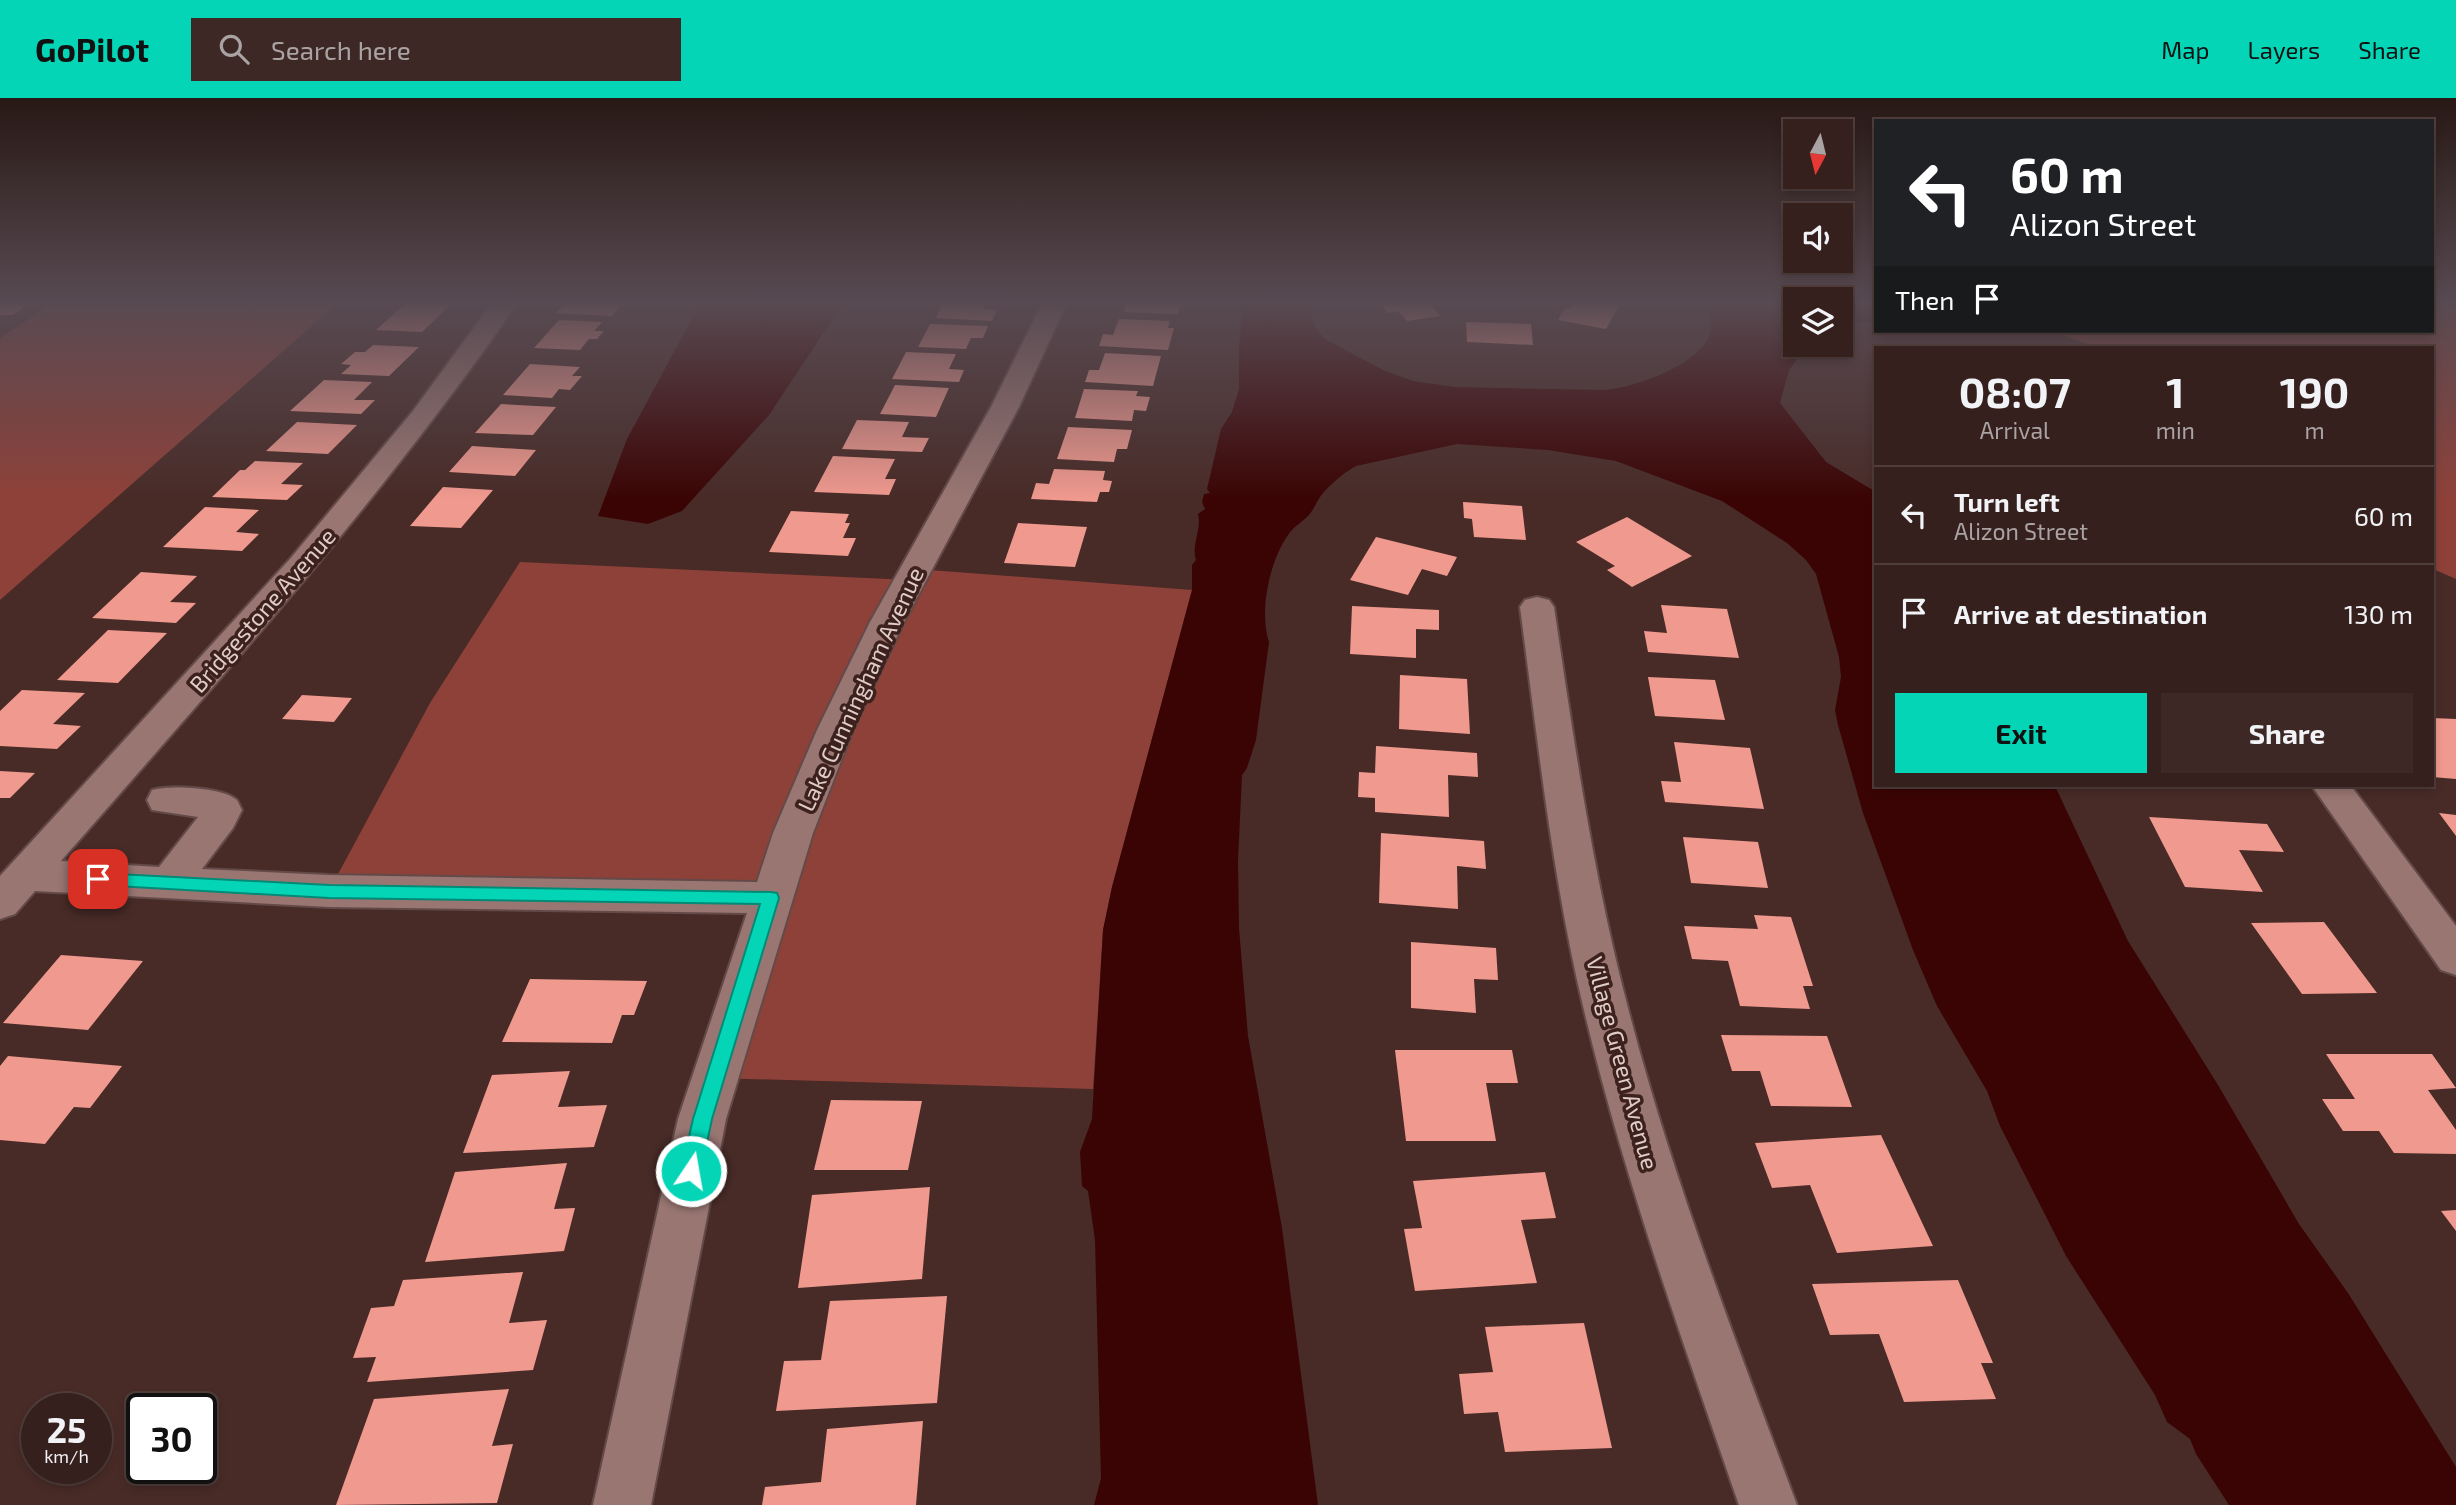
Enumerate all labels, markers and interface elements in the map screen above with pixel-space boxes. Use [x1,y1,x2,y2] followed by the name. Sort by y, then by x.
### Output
[191,18,681,81] search box
[35,29,149,69] text: GoPilot
[215,30,253,68] icon: search
[271,34,411,65] text: Search here
[2161,35,2209,64] text: Map
[2247,35,2320,64] text: Layers
[2358,35,2421,64] text: Share
[1783,119,1853,189] north arrow
[1783,119,1853,357] map controls
[2010,144,2124,203] text: 60 m
[1895,147,1986,238] icon: left
[1783,203,1853,273] button: sound
[2010,204,2196,242] text: Alizon Street
[1968,280,2006,318] icon: arrive
[1895,284,1954,315] text: Then
[1783,287,1853,357] button: layers
[1959,366,2071,416] text: 08:07
[2166,366,2184,416] text: 1
[2280,366,2349,416] text: 190
[1980,416,2050,444] text: Arrival
[2156,416,2195,444] text: min
[2304,416,2325,444] text: m
[1954,486,2060,517] text: Turn left
[1895,496,1933,534] icon: left
[2354,500,2413,531] text: 60 m
[1954,517,2088,545] text: Alizon Street
[183,522,341,698] street label: Bridgestone Avenue
[791,563,929,815] street label: Lake Cunningham Avenue
[1895,594,1933,632] icon: arrive
[1954,598,2207,629] text: Arrive at destination
[2344,598,2413,629] text: 130 m
[1895,693,2147,773] button: Exit
[2161,693,2413,773] button: Share
[68,849,128,909] pin
[79,860,117,898] icon: arrive
[1581,953,1665,1173] street label: Village Green Avenue
[654,1134,728,1208] position arrow
[126,1393,217,1484] speed limit sign: 30
[47,1408,86,1450] text: 25
[44,1445,89,1467] text: km/h

